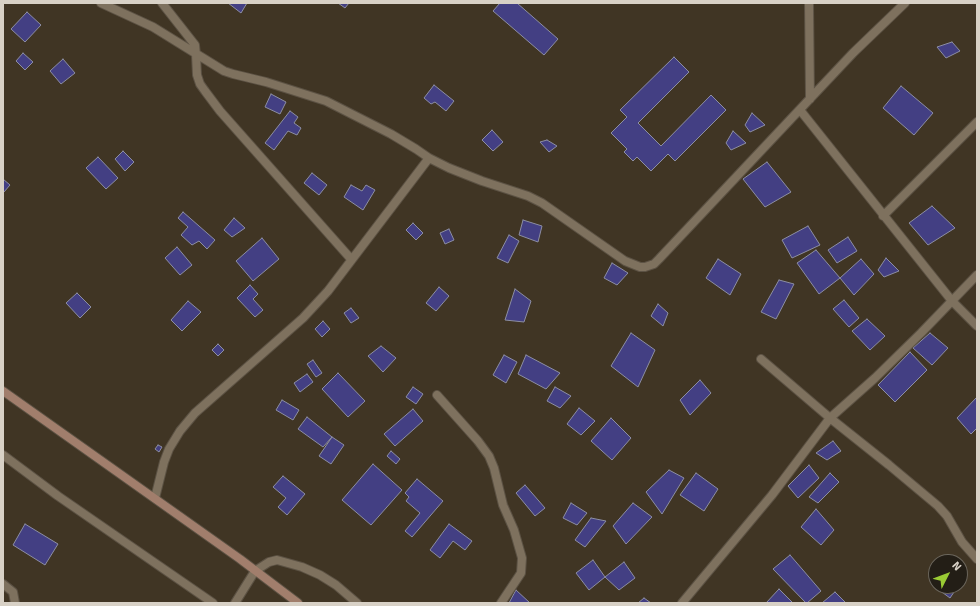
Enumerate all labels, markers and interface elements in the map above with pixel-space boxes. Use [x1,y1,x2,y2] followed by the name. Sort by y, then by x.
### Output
[928,554,968,594] north arrow
[949,559,964,573] text: N

